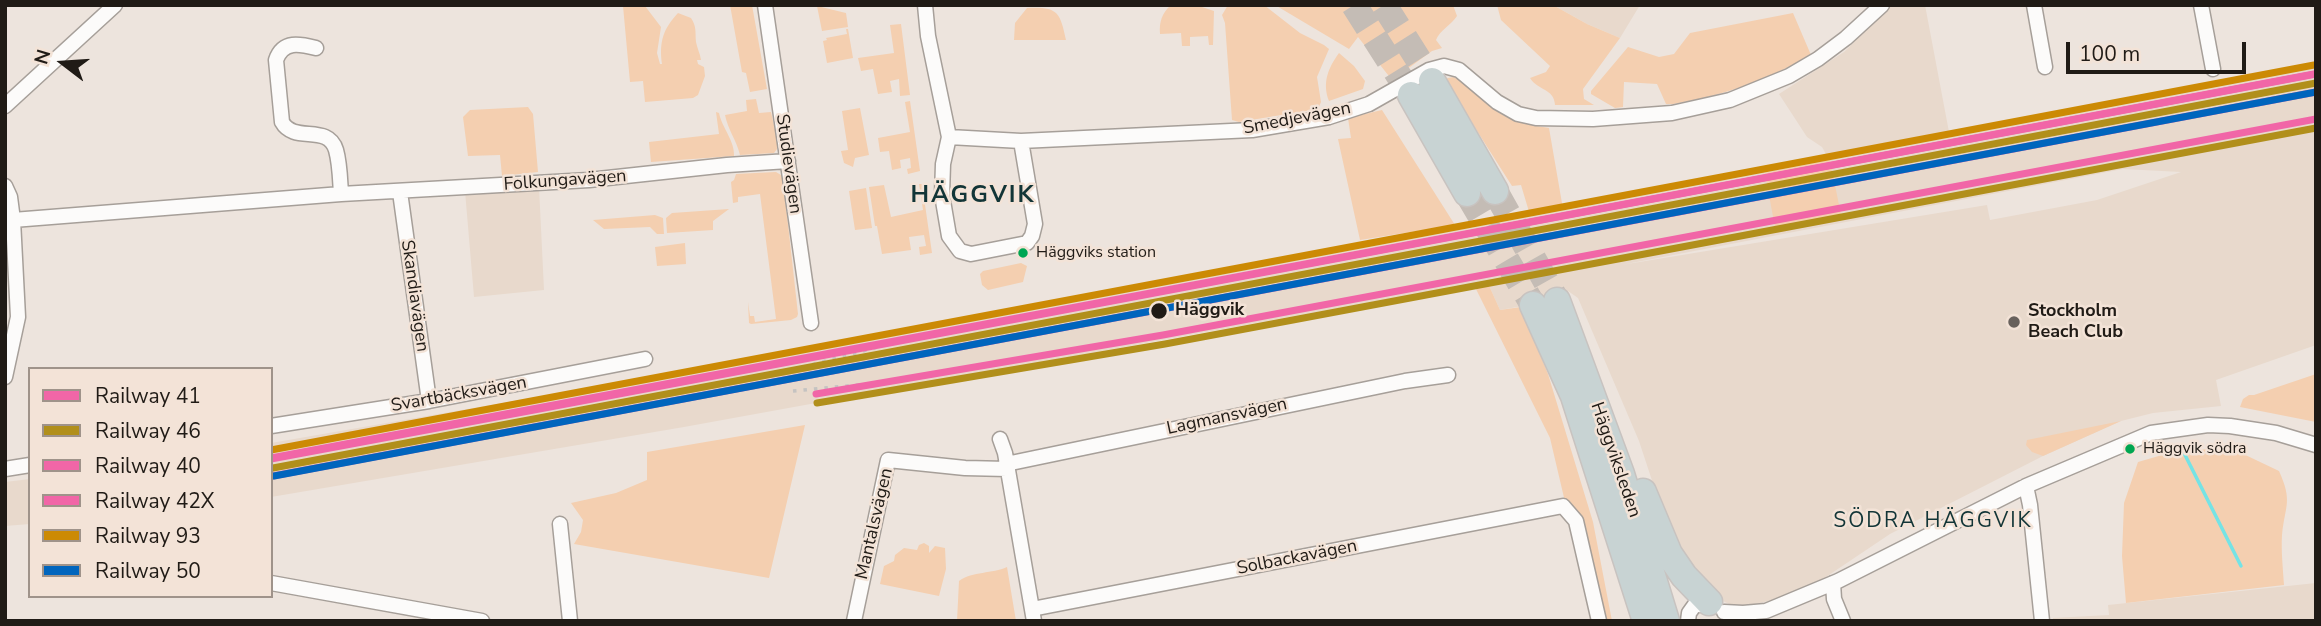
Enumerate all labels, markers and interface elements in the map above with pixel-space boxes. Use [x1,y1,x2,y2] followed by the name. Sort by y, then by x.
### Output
[28,28,98,98] north arrow
[2069,28,2249,72] scale bar
[2079,40,2140,68] text: 100 m
[28,46,57,67] text: N
[1241,98,1353,140] street label: Smedjevägen
[770,113,806,215] street label: Studievägen
[503,166,627,196] street label: Folkungavägen
[911,182,1035,210] district label: HÄGGVIK
[395,239,433,353] street label: Skandiavägen
[1036,243,1156,263] place label: Häggviks station
[1016,246,1030,260] marker: Häggviks station
[1175,300,1244,322] place label: Häggvik
[1149,301,1169,321] marker: Häggvik
[2028,301,2123,344] place label: Stockholm Beach Club
[2006,314,2022,330] marker: Stockholm Beach Club
[28,367,273,598] legend
[389,372,529,418] street label: Svartbäcksvägen
[95,382,201,410] text: Railway 41
[1165,394,1289,440] street label: Lagmansvägen
[1585,400,1645,520] street label: Häggviksleden
[95,417,201,445] text: Railway 46
[2143,439,2247,459] place label: Häggvik södra
[2123,442,2137,456] marker: Häggvik södra
[95,452,201,480] text: Railway 40
[852,466,898,582] street label: Mantalsvägen
[95,487,215,515] text: Railway 42X
[1835,509,2031,535] district label: SÖDRA HÄGGVIK
[95,522,201,550] text: Railway 93
[1235,536,1359,580] street label: Solbackavägen
[95,557,201,585] text: Railway 50

